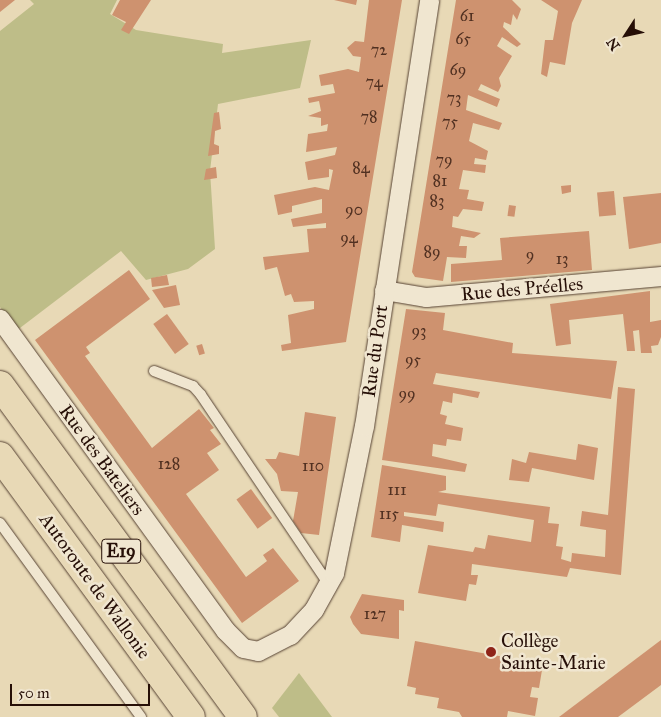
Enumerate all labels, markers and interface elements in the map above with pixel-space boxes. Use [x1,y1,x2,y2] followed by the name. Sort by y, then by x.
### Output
[460,6,474,26] house number: 61
[601,10,651,60] north arrow
[455,29,471,49] house number: 65
[603,34,624,54] text: N
[371,40,387,60] house number: 72
[450,60,466,80] house number: 69
[365,72,383,92] house number: 74
[447,88,461,108] house number: 73
[360,107,378,127] house number: 78
[442,112,458,132] house number: 75
[435,150,453,170] house number: 79
[352,158,370,178] house number: 84
[433,171,447,191] house number: 81
[430,191,444,211] house number: 83
[345,200,363,220] house number: 90
[340,228,358,248] house number: 94
[423,242,441,262] house number: 89
[526,245,534,265] house number: 9
[556,249,568,269] house number: 13
[460,272,584,306] street label: Rue des Préelles
[357,303,393,399] street label: Rue du Port
[412,321,426,341] house number: 93
[405,350,421,370] house number: 95
[398,384,416,404] house number: 99
[54,400,150,520] street label: Rue des Bateliers
[158,454,180,474] house number: 128
[302,456,324,476] house number: 110
[388,480,406,500] house number: 111
[379,504,399,524] house number: 115
[34,509,156,663] street label: Autoroute de Wallonie
[101,536,141,566] road number: E19
[364,604,386,624] house number: 127
[501,630,606,674] place label: Collège Sainte-Marie
[485,646,497,658] marker: Collège Sainte-Marie
[12,674,152,706] scale bar
[18,684,50,702] text: 50 m

